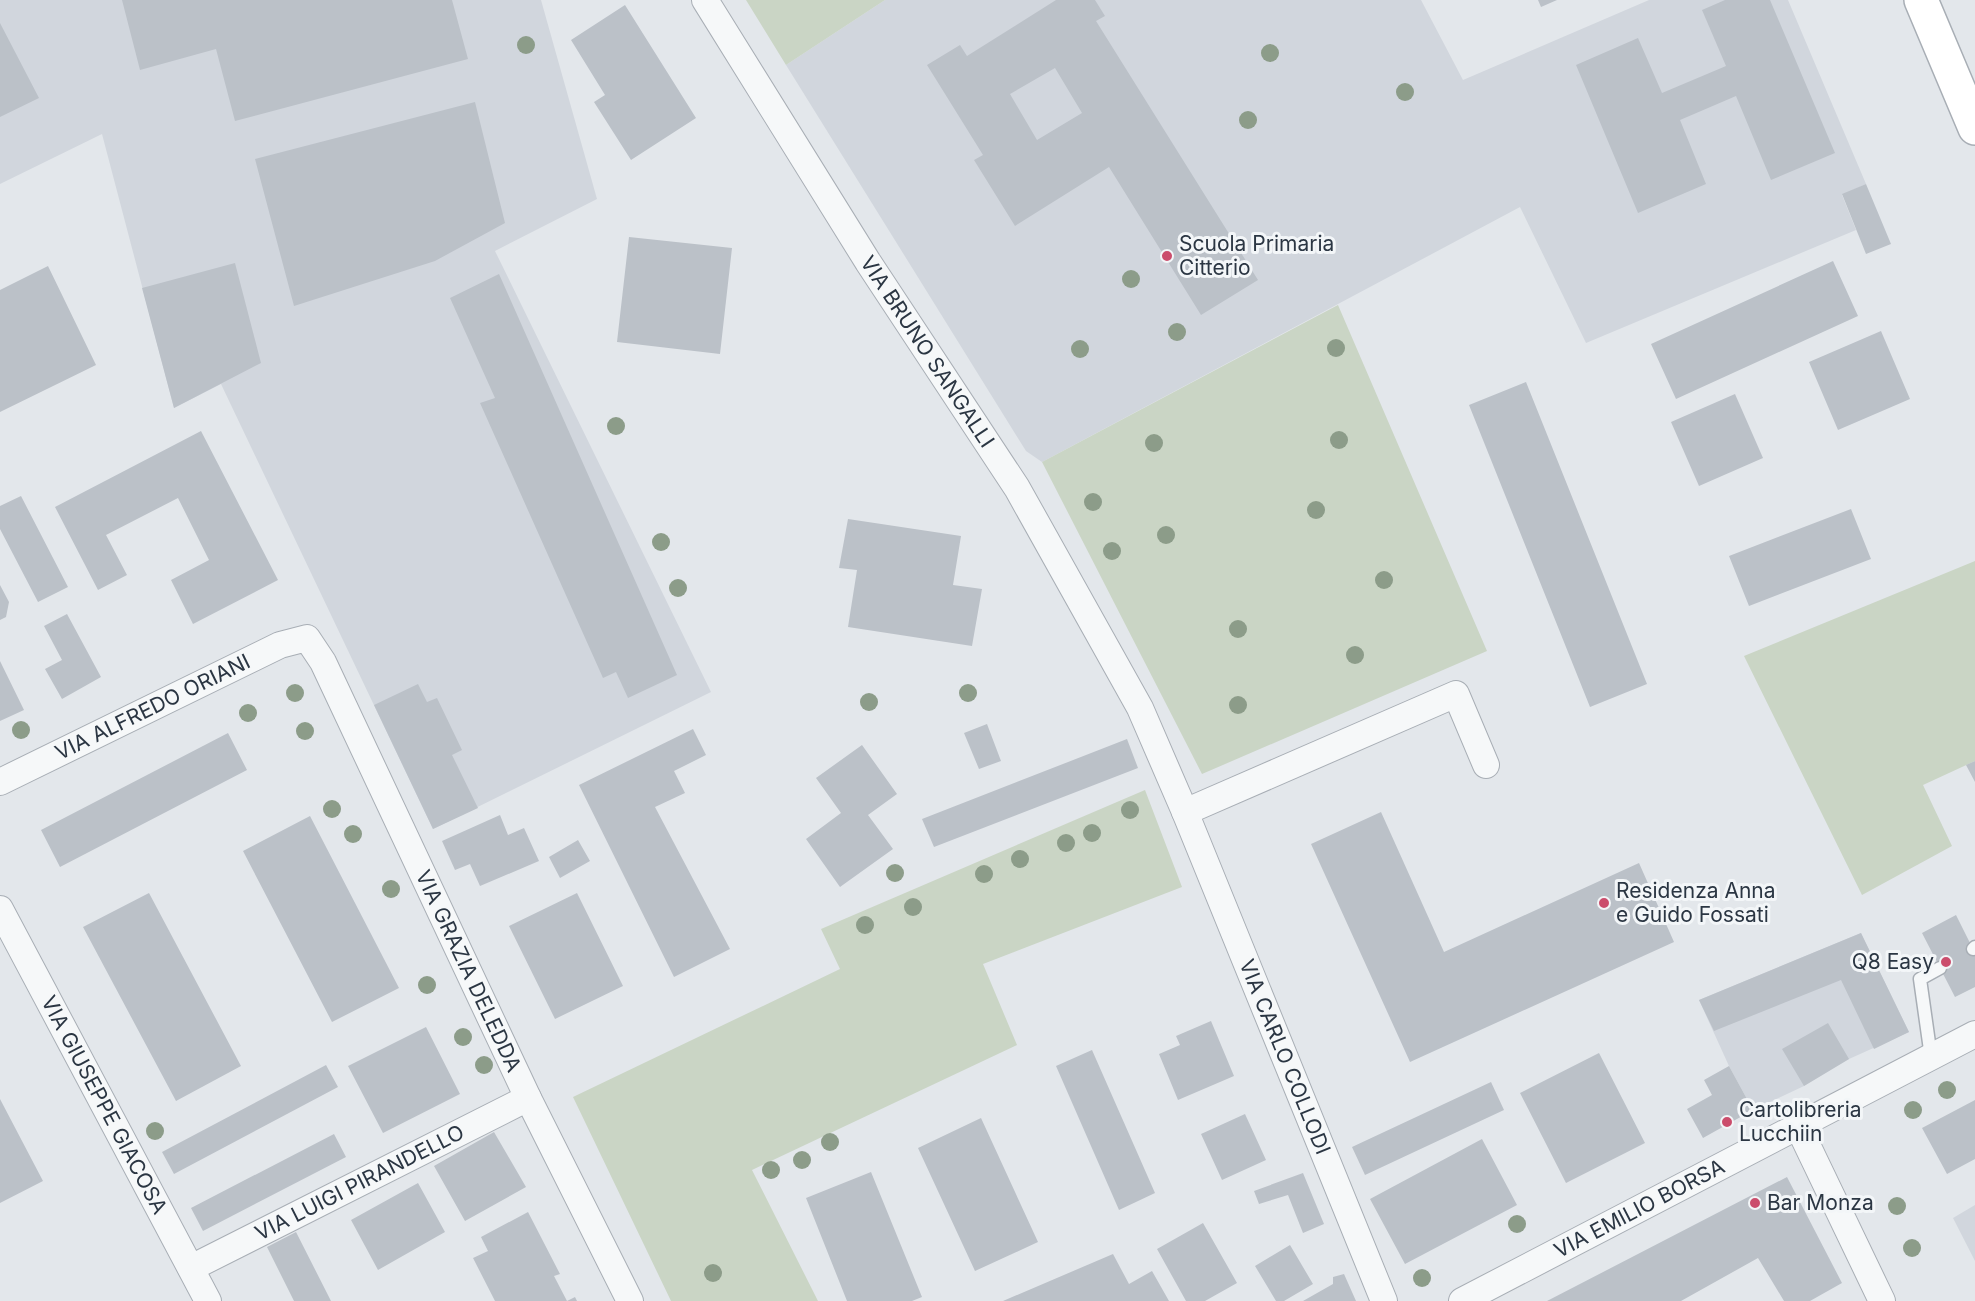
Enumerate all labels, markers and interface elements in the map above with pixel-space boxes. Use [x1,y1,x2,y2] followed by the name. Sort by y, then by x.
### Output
[1179,231,1334,280] place label: Scuola Primaria Citterio
[1160,249,1174,263] marker: Scuola Primaria Citterio
[855,251,1000,452] street label: VIA BRUNO SANGALLI
[51,649,254,765] street label: VIA ALFREDO ORIANI
[411,866,527,1076] street label: VIA GRAZIA DELEDDA
[1616,878,1776,927] place label: Residenza Anna e Guido Fossati
[1597,896,1611,910] marker: Residenza Anna e Guido Fossati
[1852,949,1934,974] place label: Q8 Easy
[1939,955,1953,969] marker: Q8 Easy
[1234,956,1336,1158] street label: VIA CARLO COLLODI
[36,991,173,1218] street label: VIA GIUSEPPE GIACOSA
[1739,1097,1862,1146] place label: Cartolibreria Lucchiin
[1720,1115,1734,1129] marker: Cartolibreria Lucchiin
[251,1119,468,1246] street label: VIA LUIGI PIRANDELLO
[1550,1154,1729,1263] street label: VIA EMILIO BORSA
[1767,1190,1874,1215] place label: Bar Monza
[1748,1196,1762,1210] marker: Bar Monza

